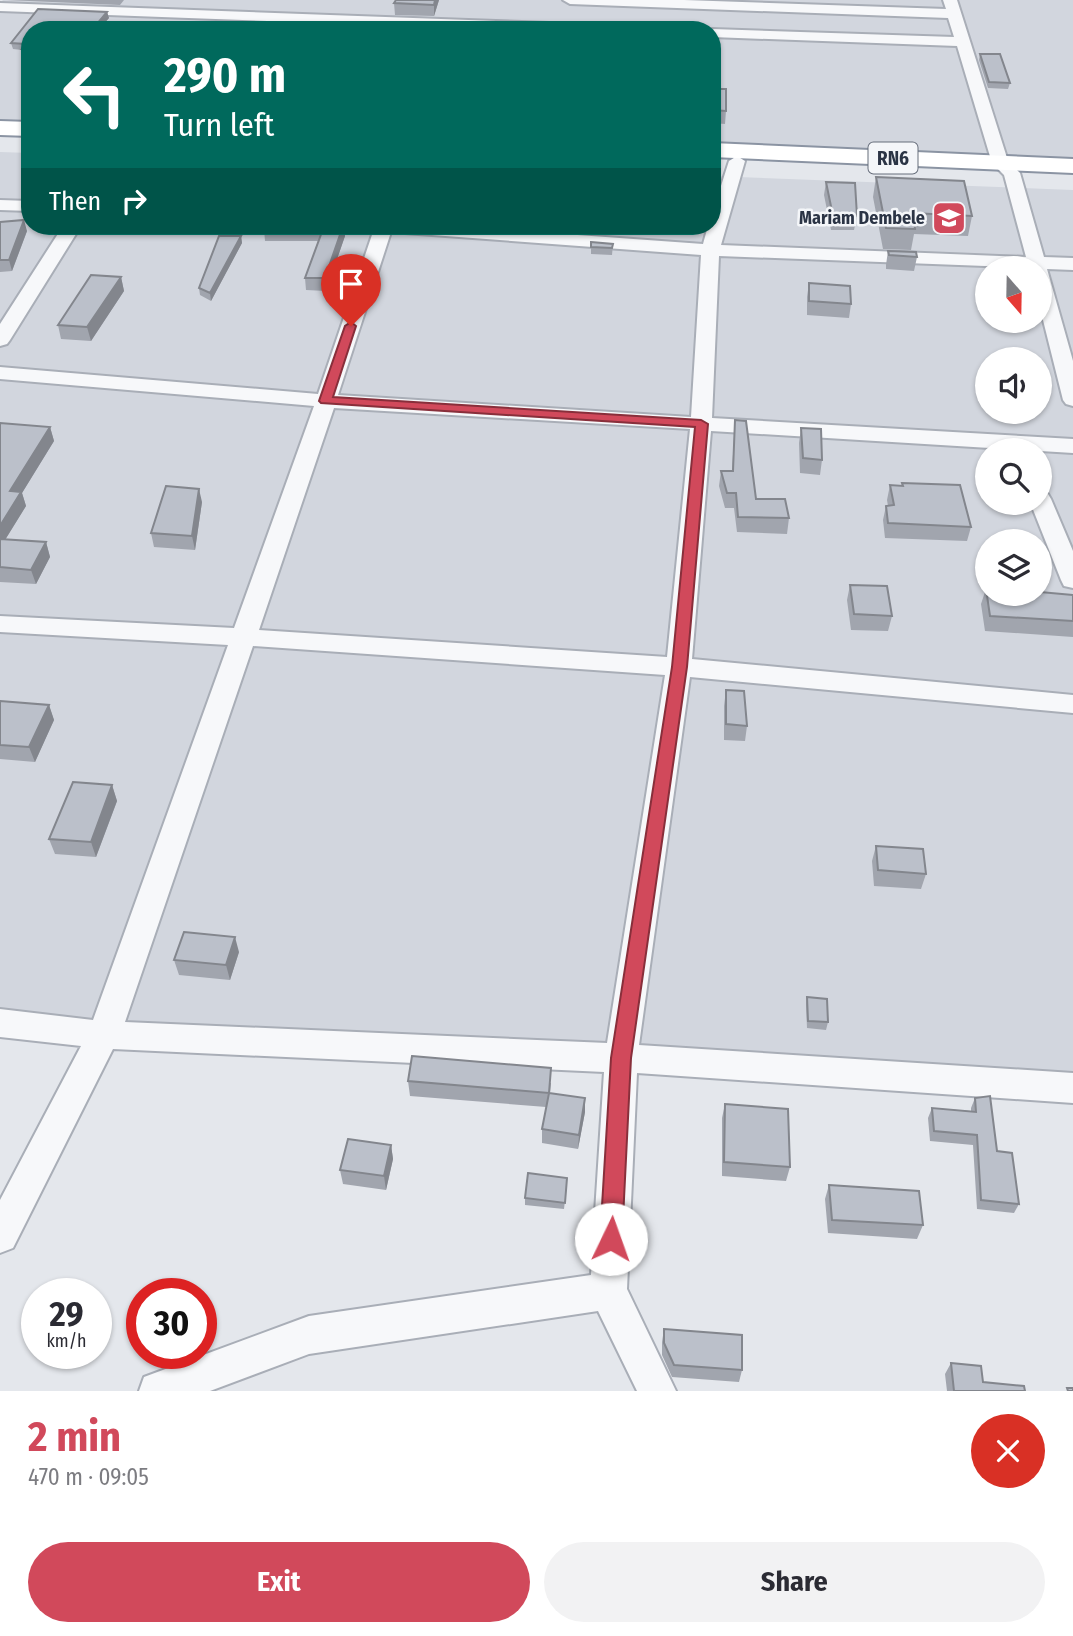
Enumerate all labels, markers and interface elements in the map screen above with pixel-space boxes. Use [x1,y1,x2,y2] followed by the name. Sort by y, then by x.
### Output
[164,46,286,105] text: 290 m
[49,49,140,140] icon: left
[164,106,274,144] text: Turn left
[868,142,917,174] road number: RN6
[115,182,153,220] icon: right
[49,186,101,217] text: Then
[930,199,968,237] school or university icon: Mariam Dembele
[799,207,925,229] place label: Mariam Dembele
[321,254,381,326] pin
[975,256,1052,332] north arrow
[975,256,1052,606] map controls
[332,265,370,303] icon: arrive
[975,347,1052,424] button: sound
[975,438,1052,515] button: search
[975,529,1052,606] button: layers
[574,1202,648,1276] position arrow
[126,1278,217,1369] speed limit sign: 30
[49,1293,84,1335] text: 29
[46,1330,87,1352] text: km/h
[28,1412,121,1462] text: 2 min
[971,1414,1045,1488] button: close
[28,1463,149,1491] text: 470 m · 09:05
[28,1542,530,1622] button: Exit
[544,1542,1045,1622] button: Share

